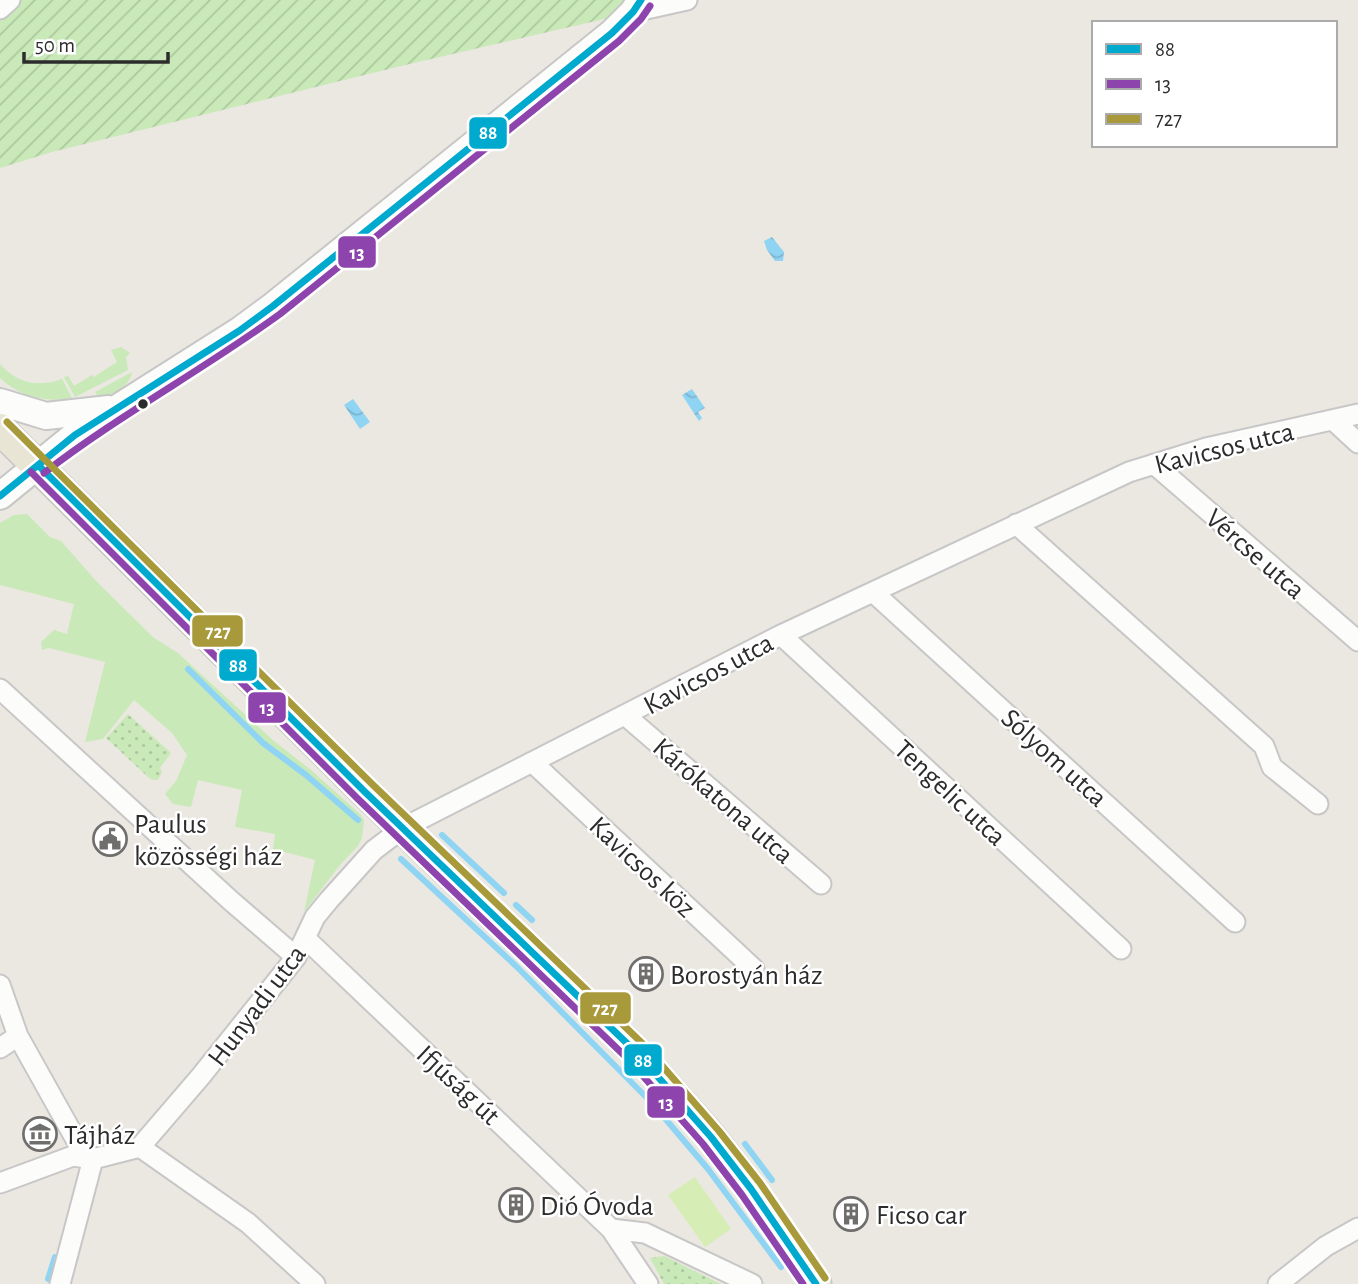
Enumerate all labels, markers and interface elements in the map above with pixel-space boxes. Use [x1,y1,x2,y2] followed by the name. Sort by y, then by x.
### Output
[24,21,168,65] scale bar
[1092,21,1337,147] legend
[35,35,75,56] text: 50 m
[1155,39,1175,60] text: 88
[1155,74,1171,95] text: 13
[1155,109,1182,130] text: 727
[468,116,508,150] line badge: 88
[479,124,497,143] text: 88
[337,235,377,269] line badge: 13
[349,244,365,263] text: 13
[136,397,150,411] unlabelled marker
[1152,418,1297,480] street label: Kavicsos utca
[1200,504,1310,605] street label: Vércse utca
[191,614,244,648] line badge: 727
[205,623,231,642] text: 727
[640,629,778,721] street label: Kavicsos utca
[218,648,258,682] line badge: 88
[229,657,247,676] text: 88
[247,691,287,724] line badge: 13
[259,699,275,718] text: 13
[995,704,1112,813] street label: Sólyom utca
[647,733,798,870] street label: Kárókatona utca
[888,735,1011,852] street label: Tengelic utca
[134,811,282,871] place label: Paulus közösségi ház
[583,812,700,923] street label: Kavicsos köz
[91,820,129,858] public building icon: Paulus közösségi ház
[203,940,312,1072] street label: Hunyadi utca
[627,955,665,993] building icon: Borostyán ház
[670,962,823,990] place label: Borostyán ház
[579,991,632,1025] line badge: 727
[592,1000,618,1019] text: 727
[411,1040,505,1131] street label: Ifjúság út
[623,1043,663,1077] line badge: 88
[634,1052,652,1071] text: 88
[646,1085,686,1119] line badge: 13
[658,1094,674,1113] text: 13
[21,1115,59,1153] museum icon: Tájház
[64,1122,135,1150] place label: Tájház
[497,1186,535,1224] building icon: Dió Óvoda
[540,1190,654,1221] place label: Dió Óvoda
[832,1195,870,1233] building icon: Ficso car
[876,1202,967,1230] place label: Ficso car

